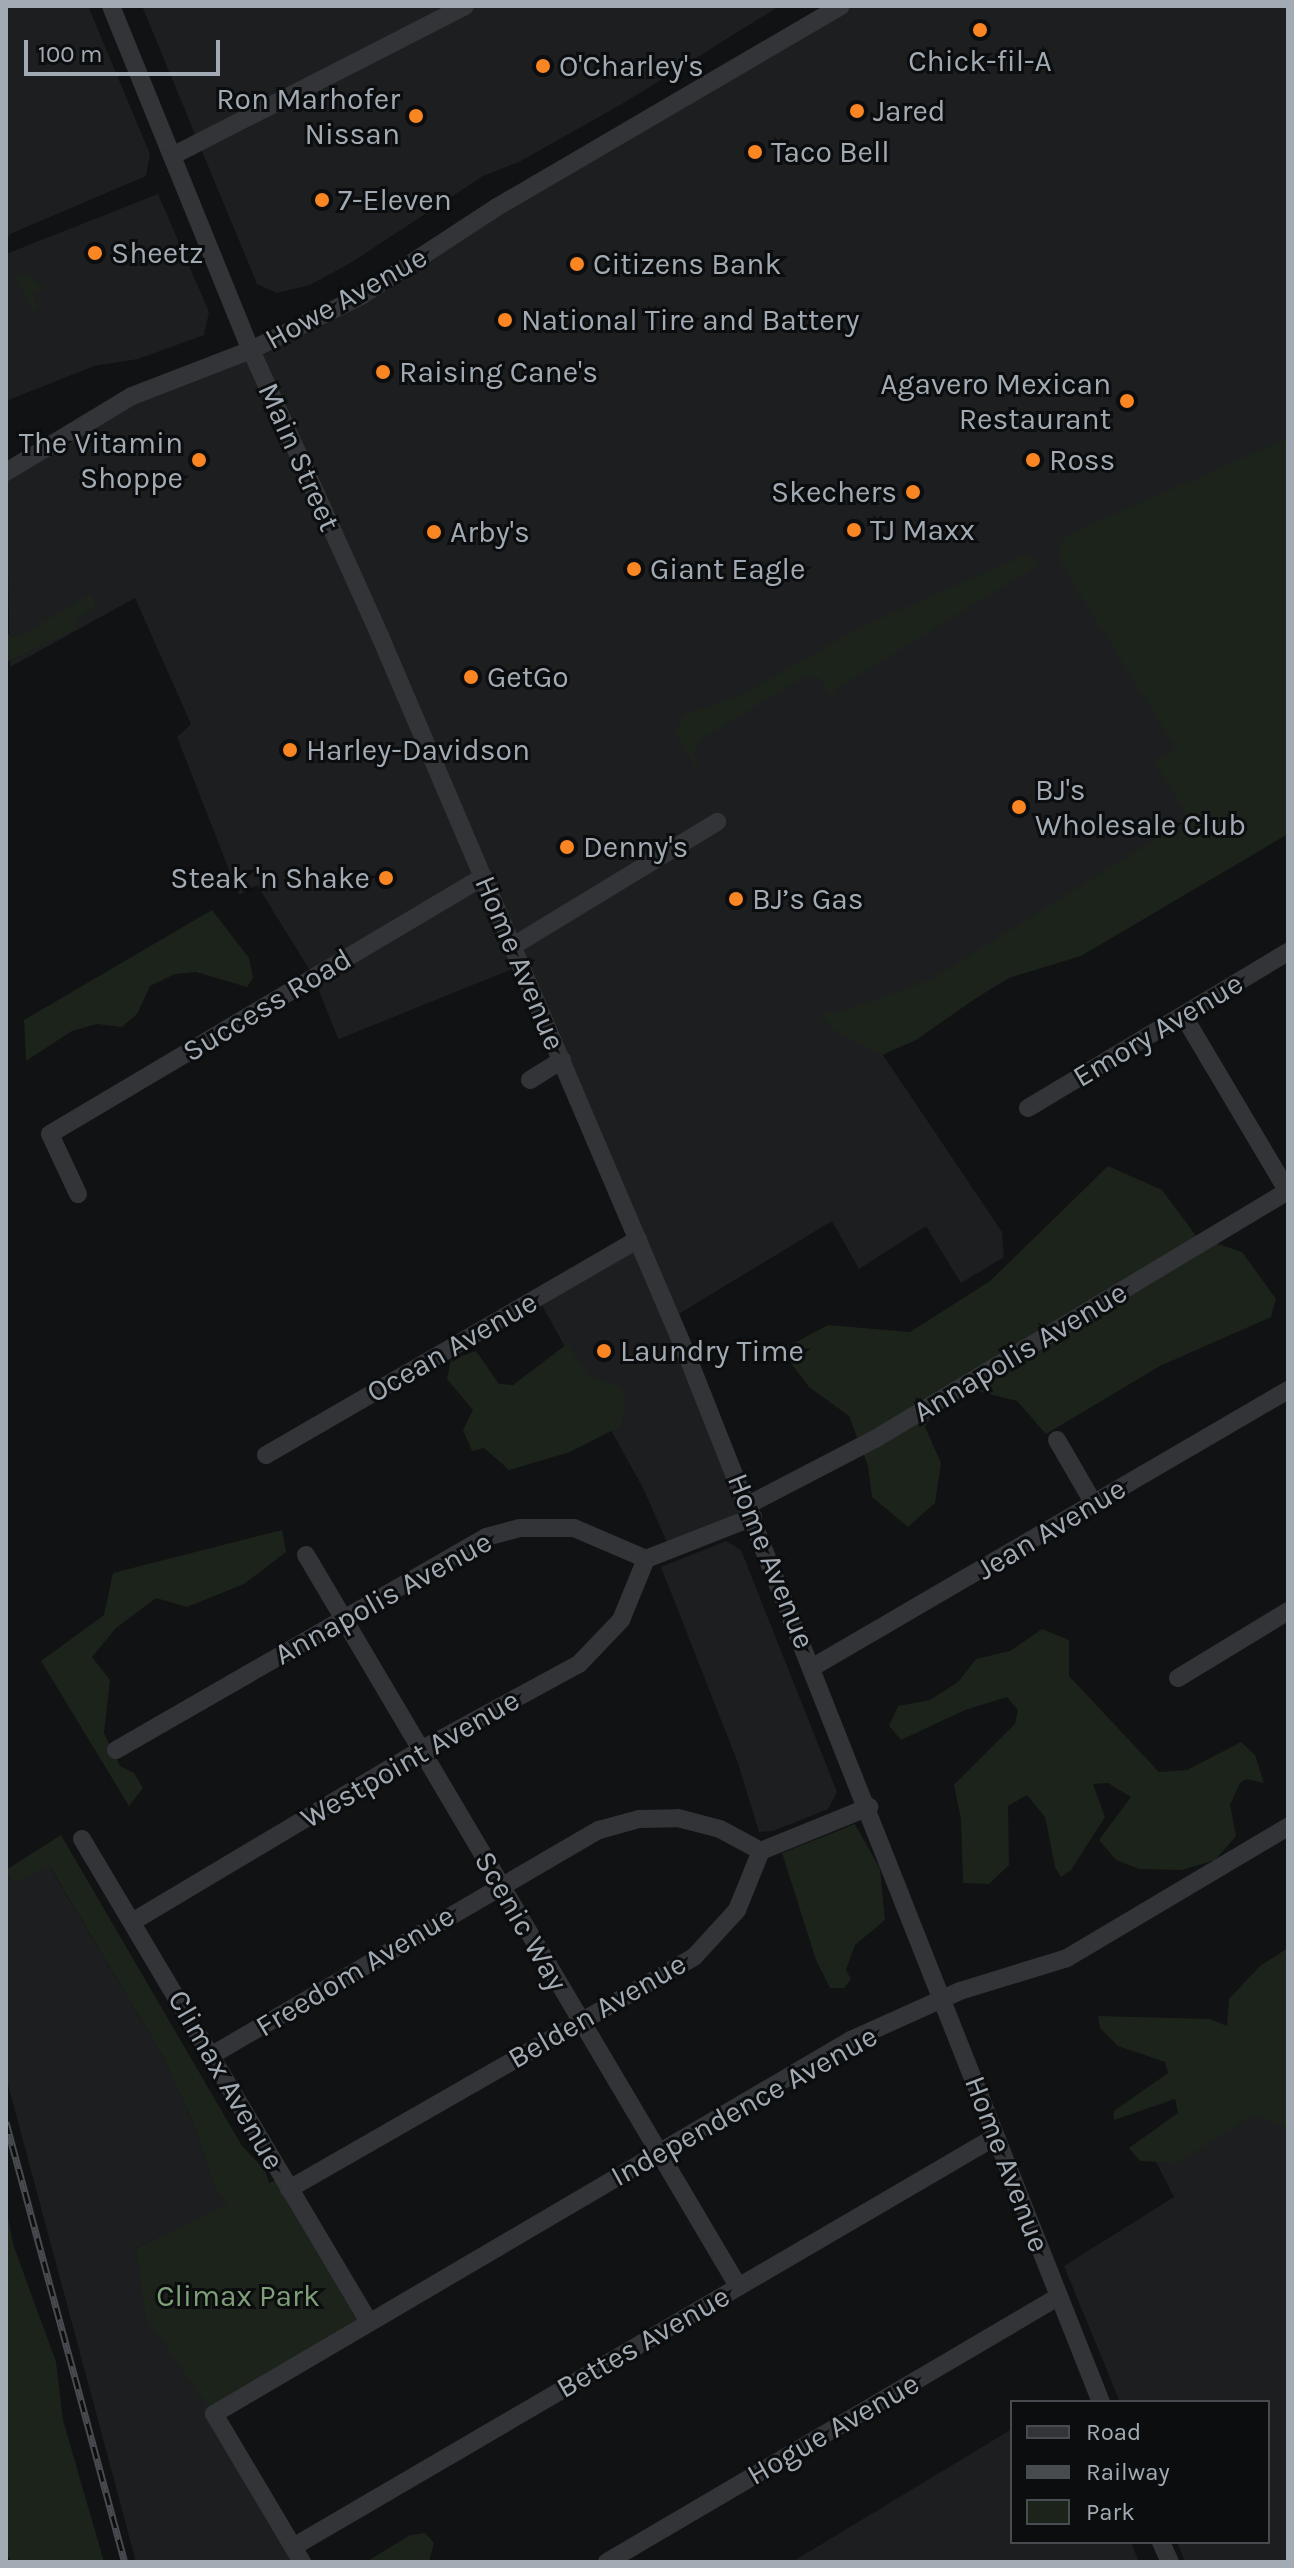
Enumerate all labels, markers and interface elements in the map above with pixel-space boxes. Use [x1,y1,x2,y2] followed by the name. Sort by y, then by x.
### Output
[971,21,989,39] marker: Chick-fil-A
[28,24,224,74] scale bar
[38,40,103,68] text: 100 m
[908,43,1052,79] place label: Chick-fil-A
[559,48,704,84] place label: O'Charley's
[534,57,552,75] marker: O'Charley's
[216,81,400,152] place label: Ron Marhofer Nissan
[873,93,946,129] place label: Jared
[848,102,866,120] marker: Jared
[407,107,425,125] marker: Ron Marhofer Nissan
[771,134,890,170] place label: Taco Bell
[746,143,764,161] marker: Taco Bell
[338,182,452,218] place label: 7-Eleven
[313,191,331,209] marker: 7-Eleven
[111,235,204,271] place label: Sheetz
[259,239,433,357] street label: Howe Avenue
[86,244,104,262] marker: Sheetz
[593,246,781,282] place label: Citizens Bank
[568,255,586,273] marker: Citizens Bank
[521,302,860,338] place label: National Tire and Battery
[496,311,514,329] marker: National Tire and Battery
[399,354,598,390] place label: Raising Cane's
[374,363,392,381] marker: Raising Cane's
[880,366,1111,436] place label: Agavero Mexican Restaurant
[250,377,348,537] street label: Main Street
[1118,392,1136,410] marker: Agavero Mexican Restaurant
[19,425,183,496] place label: The Vitamin Shoppe
[1049,442,1115,478] place label: Ross
[190,451,208,469] marker: The Vitamin Shoppe
[1024,451,1042,469] marker: Ross
[771,474,897,510] place label: Skechers
[904,483,922,501] marker: Skechers
[870,512,975,548] place label: TJ Maxx
[450,514,530,550] place label: Arby's
[845,521,863,539] marker: TJ Maxx
[425,523,443,541] marker: Arby's
[650,551,805,587] place label: Giant Eagle
[625,560,643,578] marker: Giant Eagle
[487,659,569,695] place label: GetGo
[462,668,480,686] marker: GetGo
[306,732,530,768] place label: Harley-Davidson
[281,741,299,759] marker: Harley-Davidson
[1035,772,1246,842] place label: BJ's Wholesale Club
[1010,798,1028,816] marker: BJ's Wholesale Club
[583,829,688,865] place label: Denny's
[558,838,576,856] marker: Denny's
[170,860,370,896] place label: Steak 'n Shake
[377,869,395,887] marker: Steak 'n Shake
[467,870,573,1056] street label: Home Avenue
[752,881,864,917] place label: BJ’s Gas
[727,890,745,908] marker: BJ’s Gas
[176,941,358,1069] street label: Success Road
[1066,965,1250,1095] street label: Emory Avenue
[907,1274,1133,1430] street label: Annapolis Avenue
[360,1284,544,1410] street label: Ocean Avenue
[620,1333,804,1369] place label: Laundry Time
[595,1342,613,1360] marker: Laundry Time
[720,1468,822,1654] street label: Home Avenue
[970,1470,1132,1588] street label: Jean Avenue
[268,1523,498,1673] street label: Annapolis Avenue
[294,1682,526,1836] street label: Westpoint Avenue
[467,1845,575,1997] street label: Scenic Way
[249,1898,461,2044] street label: Freedom Avenue
[502,1946,692,2076] street label: Belden Avenue
[160,1984,292,2176] street label: Climax Avenue
[605,2018,883,2194] street label: Independence Avenue
[957,2071,1057,2257] street label: Home Avenue
[156,2278,320,2314] park label: Climax Park
[550,2278,736,2406] street label: Bettes Avenue
[741,2365,925,2493] street label: Hogue Avenue
[1010,2400,1270,2544] legend
[1086,2418,1141,2446] text: Road
[1086,2458,1170,2486] text: Railway
[1086,2498,1135,2526] text: Park

